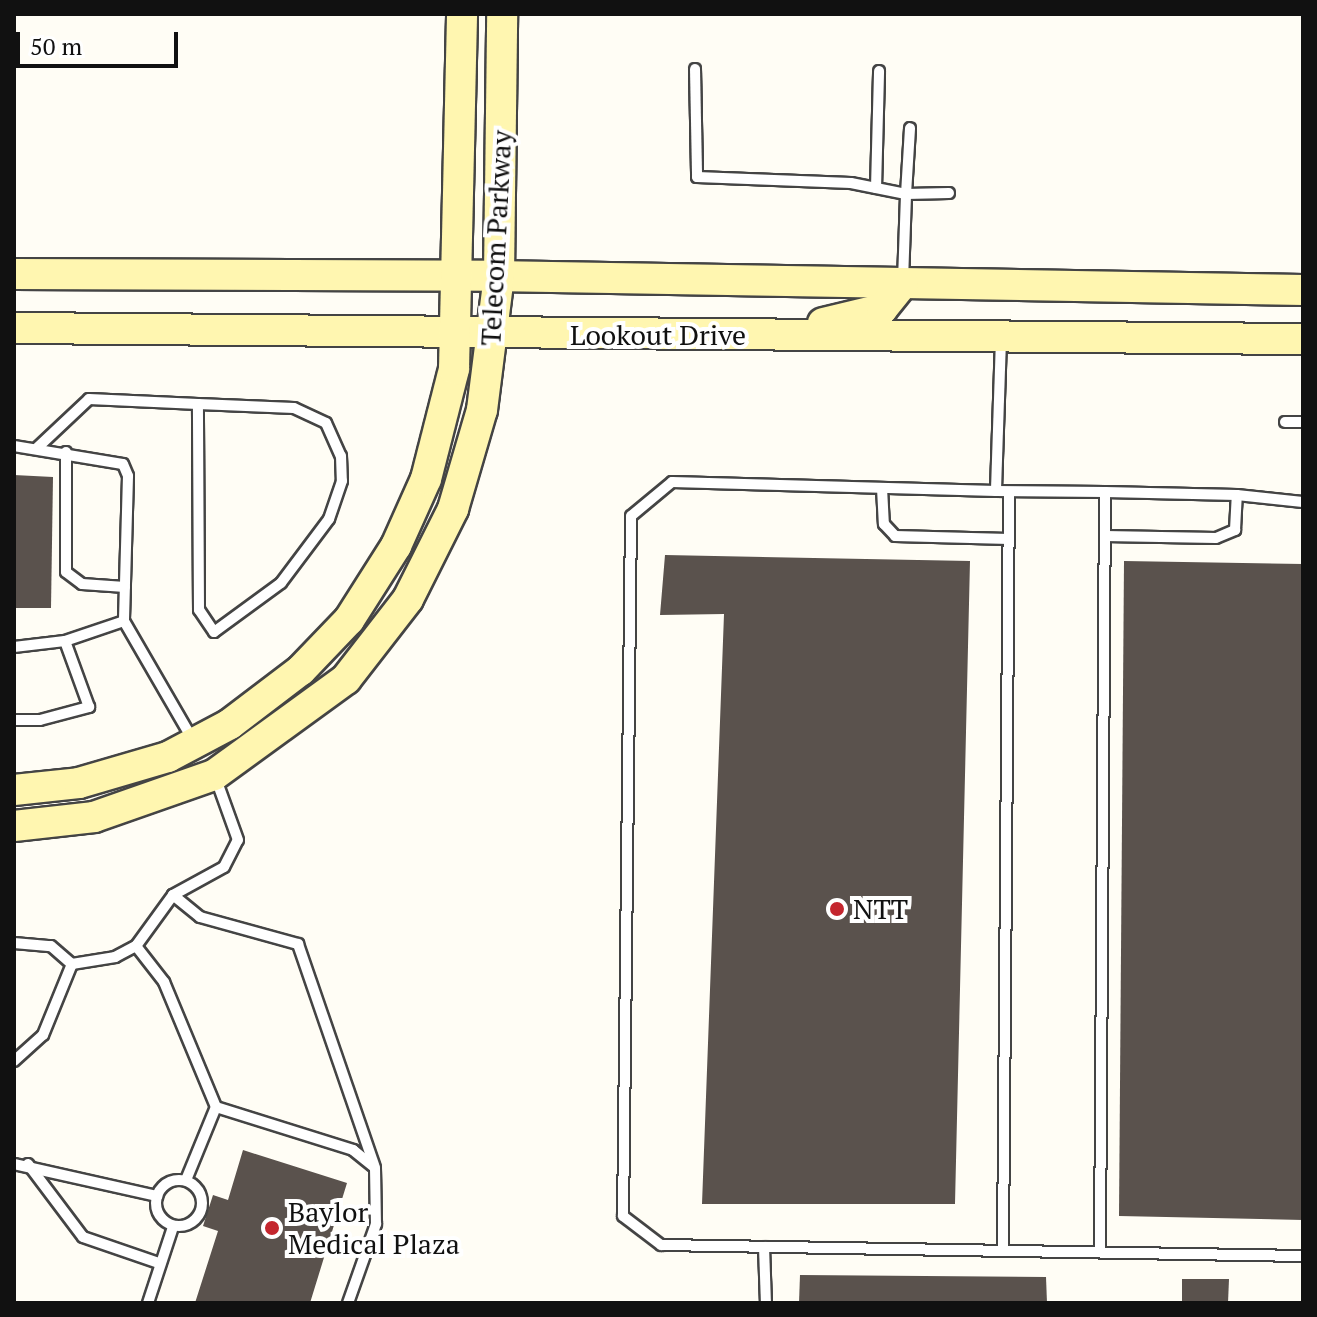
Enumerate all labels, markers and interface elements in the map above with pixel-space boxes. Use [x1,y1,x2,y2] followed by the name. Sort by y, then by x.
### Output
[20,16,182,66] scale bar
[30,30,82,62] text: 50 m
[474,129,518,347] street label: Telecom Parkway
[570,318,746,352] street label: Lookout Drive
[853,892,908,926] place label: NTT
[828,900,846,918] marker: NTT
[288,1195,460,1261] place label: Baylor Medical Plaza
[263,1219,281,1237] marker: Baylor Medical Plaza

